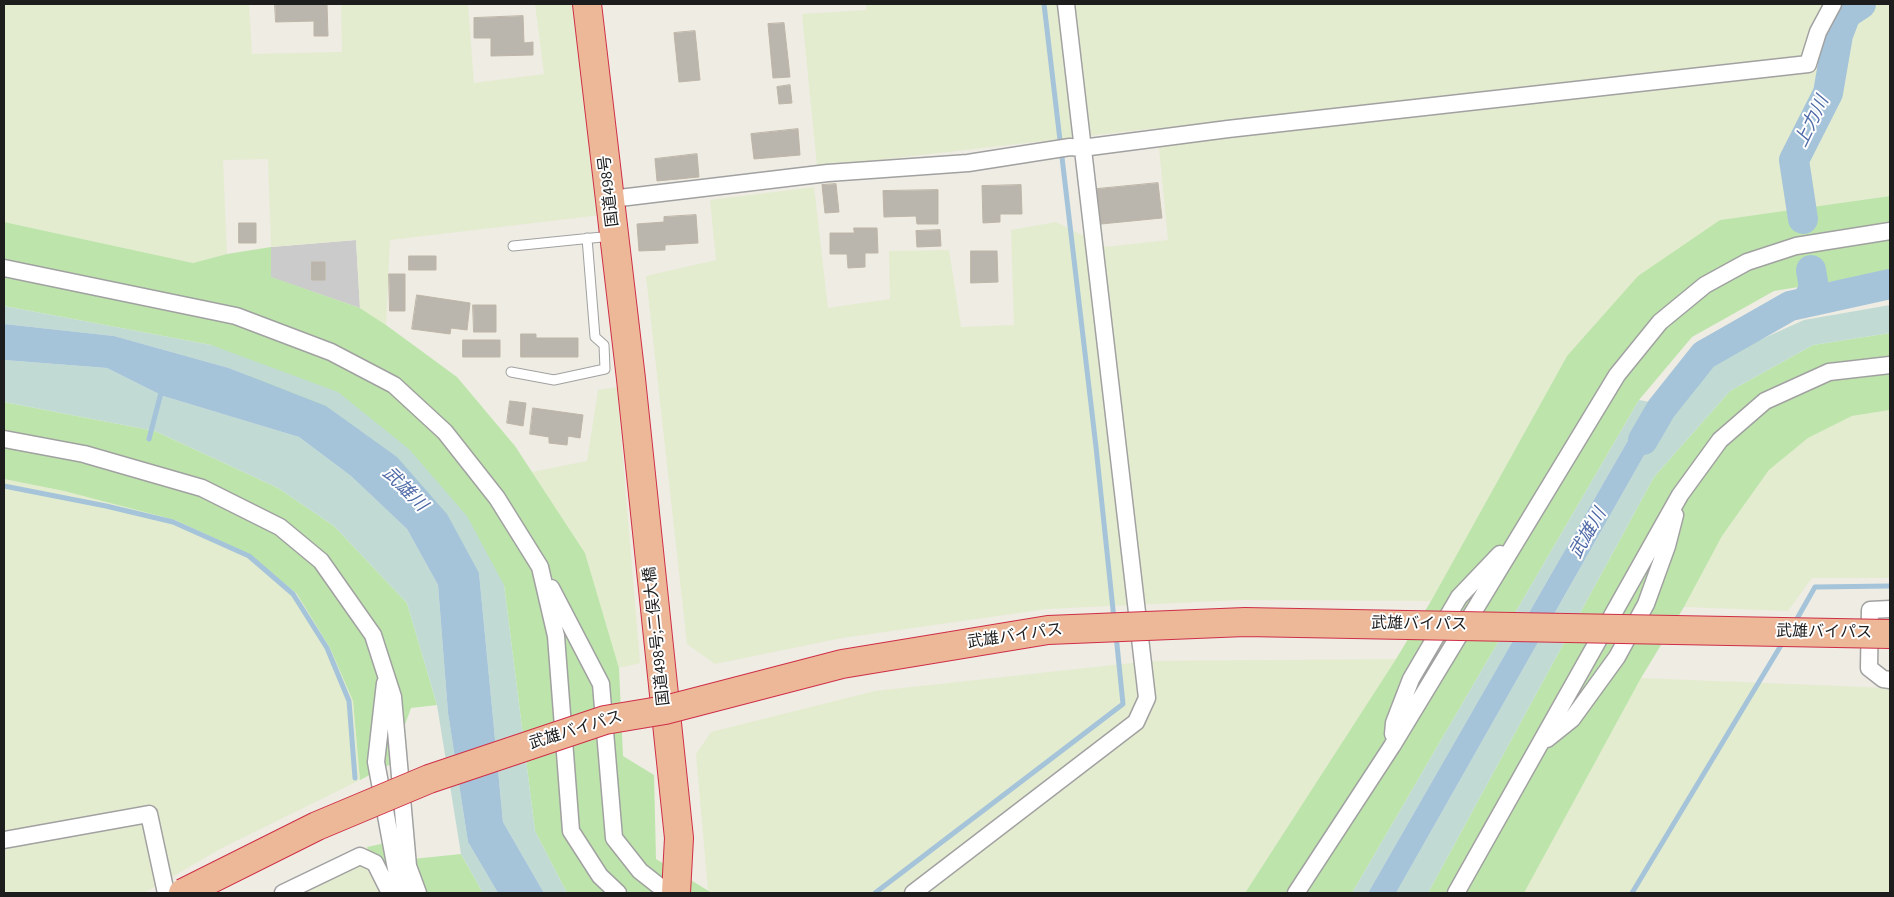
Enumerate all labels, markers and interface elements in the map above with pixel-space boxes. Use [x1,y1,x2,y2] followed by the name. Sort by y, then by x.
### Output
[1791,93,1835,151] water label: 上力川
[596,154,624,228] street label: 国道498号
[377,463,431,517] water label: 武雄川
[1566,505,1612,563] water label: 武雄川
[641,565,675,707] street label: 国道498号;二俣大橋
[1371,615,1467,635] street label: 武雄バイパス
[966,621,1064,653] street label: 武雄バイパス
[1776,623,1872,643] street label: 武雄バイパス
[527,708,625,754] street label: 武雄バイパス

